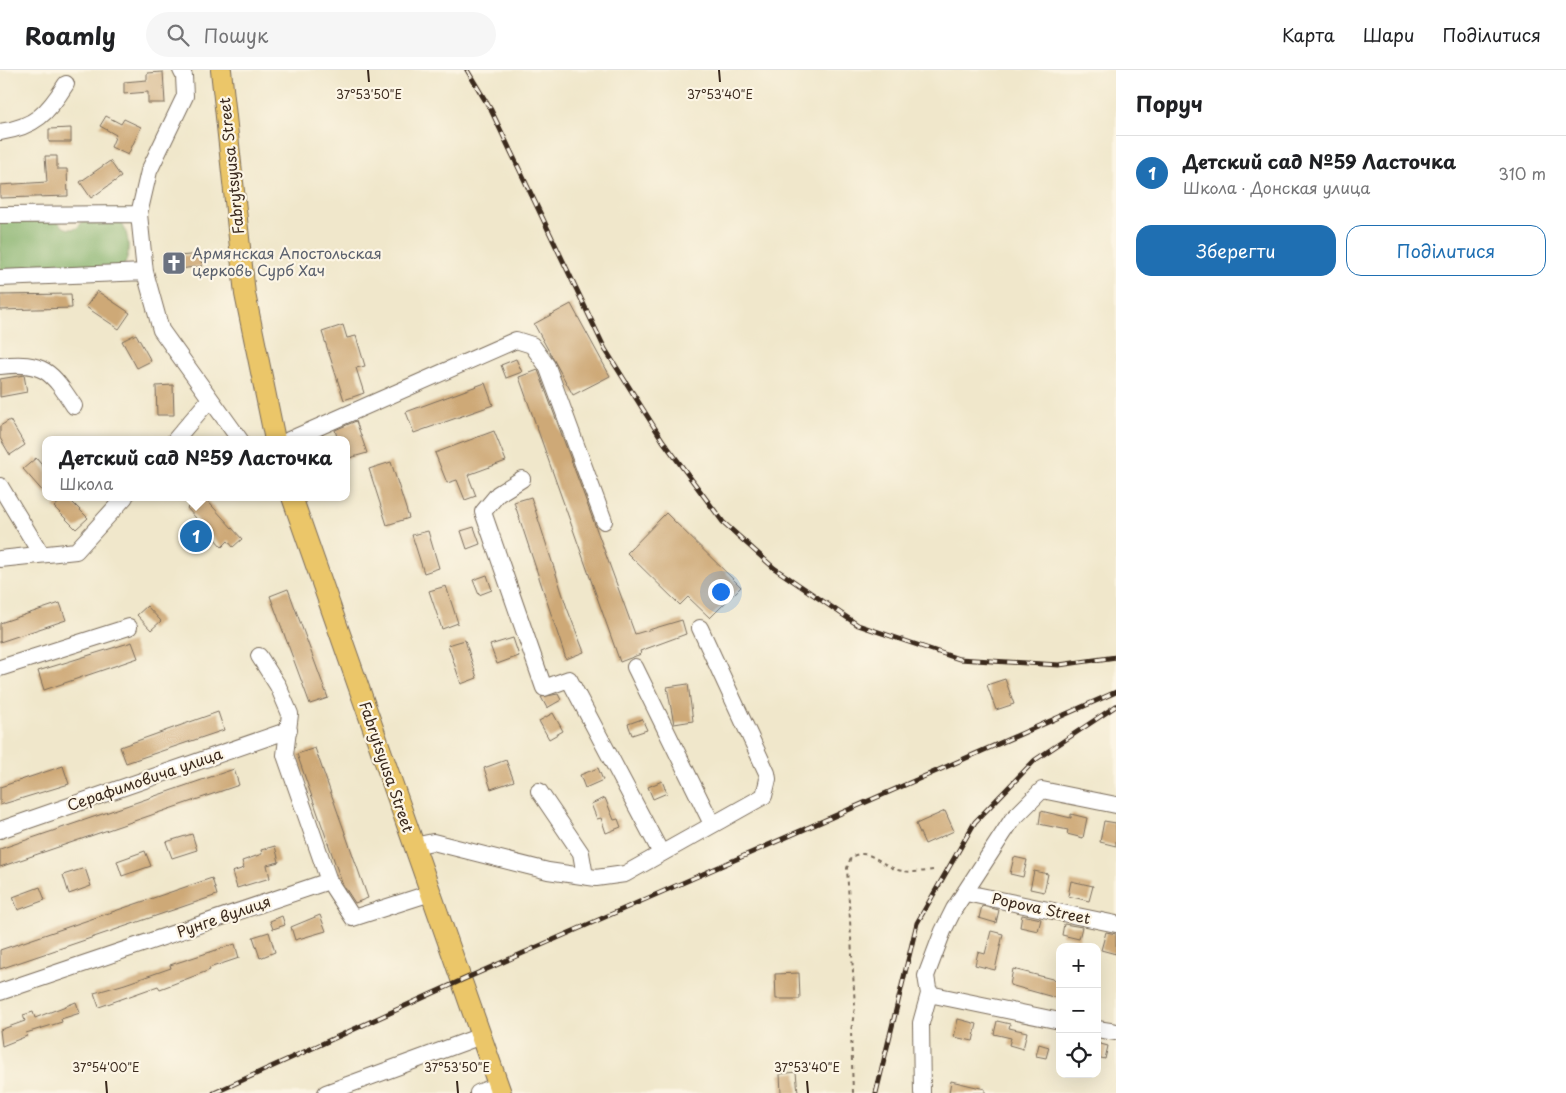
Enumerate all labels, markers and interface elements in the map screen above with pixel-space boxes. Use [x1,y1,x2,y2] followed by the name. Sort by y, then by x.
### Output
[146,12,496,57] search box
[25,17,116,53] text: Roamly
[164,21,192,49] icon: search
[204,21,268,49] text: Пошук
[1282,21,1335,48] text: Карта
[1363,21,1415,48] text: Шари
[1443,21,1541,48] text: Поділитися
[336,85,402,103] text: 37°53'50"E
[687,85,753,103] text: 37°53'40"E
[1136,87,1203,119] text: Поруч
[212,97,249,236] street label: Fabrytsyusa Street
[1183,147,1456,175] text: Детский сад №59 Ласточка
[1148,161,1156,185] text: 1
[1498,161,1546,185] text: 310 m
[1183,175,1370,199] text: Школа · Донская улица
[1136,225,1336,276] button: Зберегти
[1346,225,1546,276] button: Поділитися
[192,241,382,281] place label: Армянская Апостольская церковь Сурб Хач
[161,250,187,276] church icon: Армянская Апостольская церковь Сурб Хач
[42,436,350,501] popup
[59,443,333,471] text: Детский сад №59 Ласточка
[59,471,113,495] text: Школа
[180,517,212,555] pin: 1
[708,579,734,605] your location
[354,698,421,835] street label: Fabrytsyusa Street
[64,741,226,816] street label: Серафимовича улица
[990,886,1093,929] street label: Popova Street
[173,889,274,942] street label: Рунге вулиця
[1056,943,1101,1078] map controls
[1056,943,1101,988] button: +
[1056,988,1101,1033] button: −
[1056,1033,1101,1078] button: locate
[72,1058,140,1076] text: 37°54'00"E
[424,1058,490,1076] text: 37°53'50"E
[774,1058,840,1076] text: 37°53'40"E

